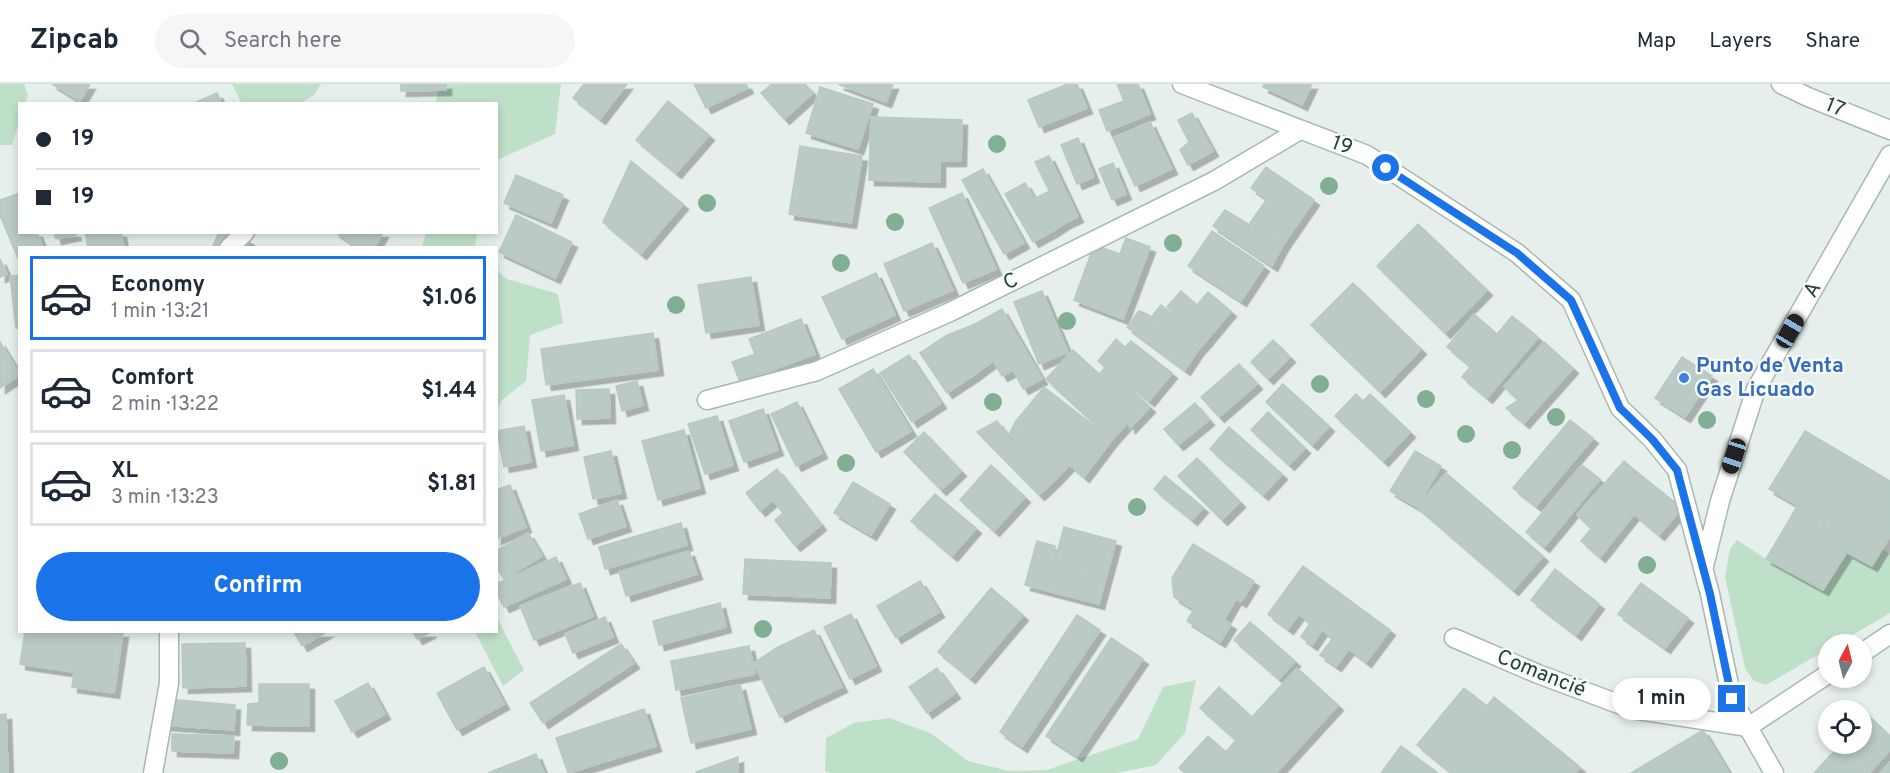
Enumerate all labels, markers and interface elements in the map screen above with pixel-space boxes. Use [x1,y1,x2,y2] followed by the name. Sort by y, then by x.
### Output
[155,14,575,68] search box
[30,23,119,59] text: Zipcab
[176,25,209,58] icon: search
[224,28,341,55] text: Search here
[1637,28,1676,55] text: Map
[1709,28,1772,55] text: Layers
[1805,28,1860,55] text: Share
[1821,92,1849,124] street label: 17
[72,126,94,153] text: 19
[1328,130,1356,162] street label: 19
[1372,154,1399,181] route start
[72,184,94,211] text: 19
[999,267,1023,297] street label: C
[39,271,93,325] icon: car
[111,272,205,299] text: Economy
[1798,277,1828,303] street label: A
[421,285,477,312] text: $1.06
[111,299,210,325] text: 1 min · 13:21
[1773,311,1807,351] car
[1696,353,1844,404] place label: Punto de Venta Gas Licuado
[39,364,93,418] icon: car
[111,365,194,392] text: Comfort
[1677,371,1691,385] marker: Punto de Venta Gas Licuado
[421,378,477,405] text: $1.44
[111,392,219,418] text: 2 min · 13:22
[1720,436,1748,476] car
[39,457,93,511] icon: car
[111,458,138,485] text: XL
[427,471,477,498] text: $1.81
[111,485,219,511] text: 3 min · 13:23
[36,552,480,621] button: Confirm
[1818,634,1872,688] north arrow
[1818,634,1872,754] map controls
[1492,644,1590,704] street label: Comancié
[1612,678,1711,720] callout: 1 min
[1718,685,1745,712] route end
[1637,686,1686,712] text: 1 min
[1818,700,1872,754] button: locate

